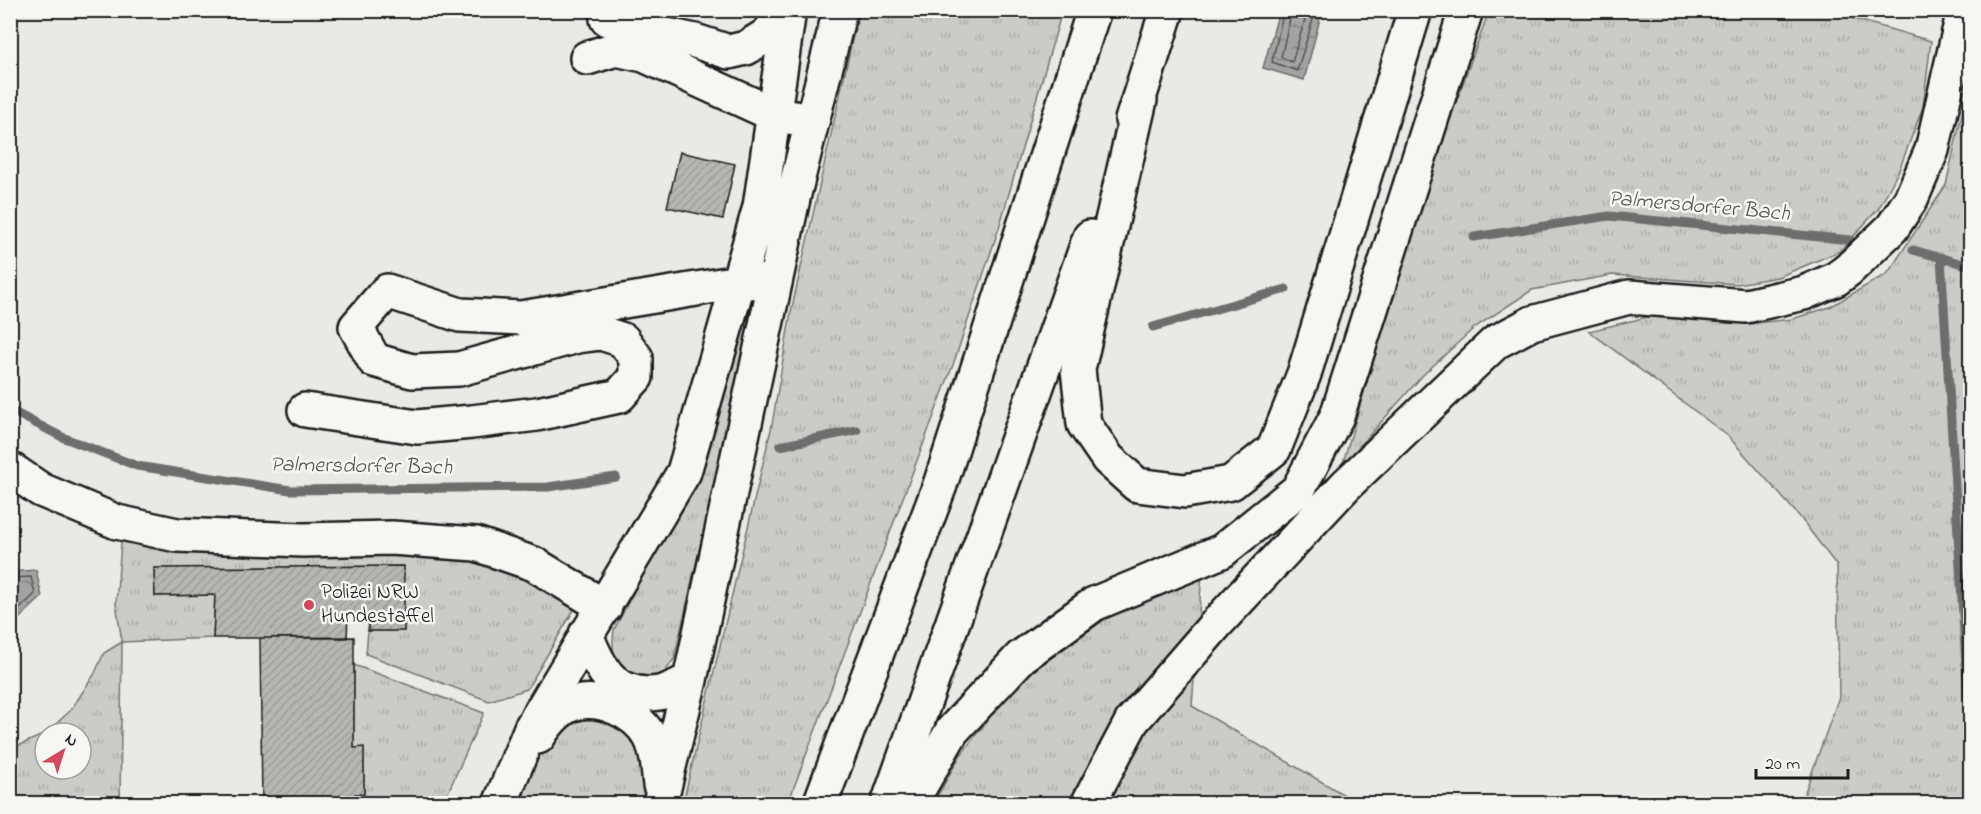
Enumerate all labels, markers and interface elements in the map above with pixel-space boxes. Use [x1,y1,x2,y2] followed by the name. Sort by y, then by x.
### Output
[1607,183,1792,231] water label: Palmersdorfer Bach
[270,449,453,485] water label: Palmersdorfer Bach
[321,578,434,632] place label: Polizei NRW Hundestaffel
[302,598,316,612] marker: Polizei NRW Hundestaffel
[33,721,93,781] north arrow
[59,728,83,754] text: N
[1756,742,1848,780] scale bar
[1765,752,1800,778] text: 20 m

